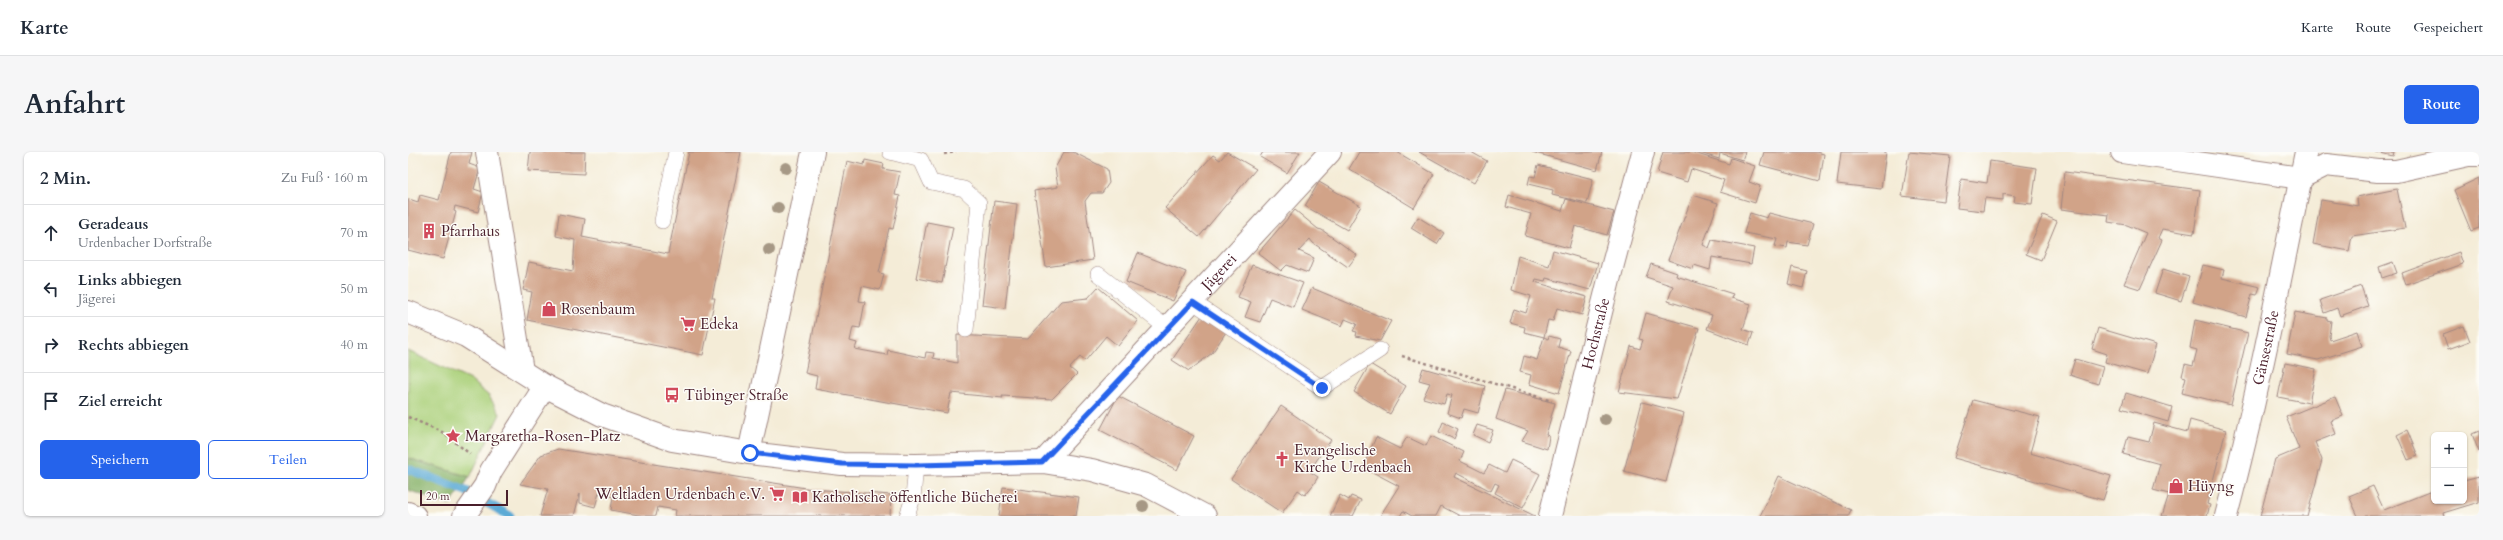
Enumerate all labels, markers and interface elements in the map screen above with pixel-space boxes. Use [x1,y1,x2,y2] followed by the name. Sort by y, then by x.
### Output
[20,15,69,41] text: Karte
[2301,18,2333,37] text: Karte
[2355,18,2391,37] text: Route
[2413,18,2483,37] text: Gespeichert
[24,85,125,123] text: Anfahrt
[2404,85,2479,124] button: Route
[40,167,91,190] text: 2 Min.
[281,169,368,187] text: Zu Fuß · 160 m
[78,214,148,234] text: Geradeaus
[441,221,500,241] place label: Pfarrhaus
[40,222,62,244] icon: ahead
[420,222,438,240] building icon: Pfarrhaus
[340,224,368,242] text: 70 m
[78,234,212,252] text: Urdenbacher Dorfstraße
[1196,249,1241,296] street label: Jägerei
[78,270,182,290] text: Links abbiegen
[40,278,62,300] icon: left
[340,280,368,298] text: 50 m
[78,290,116,308] text: Jägerei
[1577,295,1614,372] street label: Hochstraße
[561,299,636,319] place label: Rosenbaum
[540,300,558,318] shop icon: Rosenbaum
[2248,308,2284,387] street label: Gänsestraße
[700,314,739,334] place label: Edeka
[679,315,697,333] supermarket icon: Edeka
[40,334,62,356] icon: right
[78,335,189,355] text: Rechts abbiegen
[340,336,368,354] text: 40 m
[1313,379,1331,397] route end
[684,385,789,405] place label: Tübinger Straße
[663,386,681,404] bus stop icon: Tübinger Straße
[40,390,62,412] icon: arrive
[78,391,162,411] text: Ziel erreicht
[465,426,621,446] place label: Margaretha-Rosen-Platz
[444,427,462,445] place icon: Margaretha-Rosen-Platz
[2431,432,2467,504] map controls
[2431,432,2467,468] button: +
[40,440,200,479] button: Speichern
[208,440,368,479] button: Teilen
[1294,440,1412,477] place label: Evangelische Kirche Urdenbach
[741,444,759,462] route start
[1273,450,1291,468] church icon: Evangelische Kirche Urdenbach
[2431,468,2467,504] button: −
[2188,476,2234,496] place label: Hüyng
[2167,477,2185,495] shop icon: Hüyng
[594,484,765,504] place label: Weltladen Urdenbach e.V.
[768,485,786,503] supermarket icon: Weltladen Urdenbach e.V.
[812,487,1018,507] place label: Katholische öffentliche Bücherei
[420,488,508,507] scale bar
[791,488,809,506] library icon: Katholische öffentliche Bücherei
[426,489,450,504] text: 20 m

